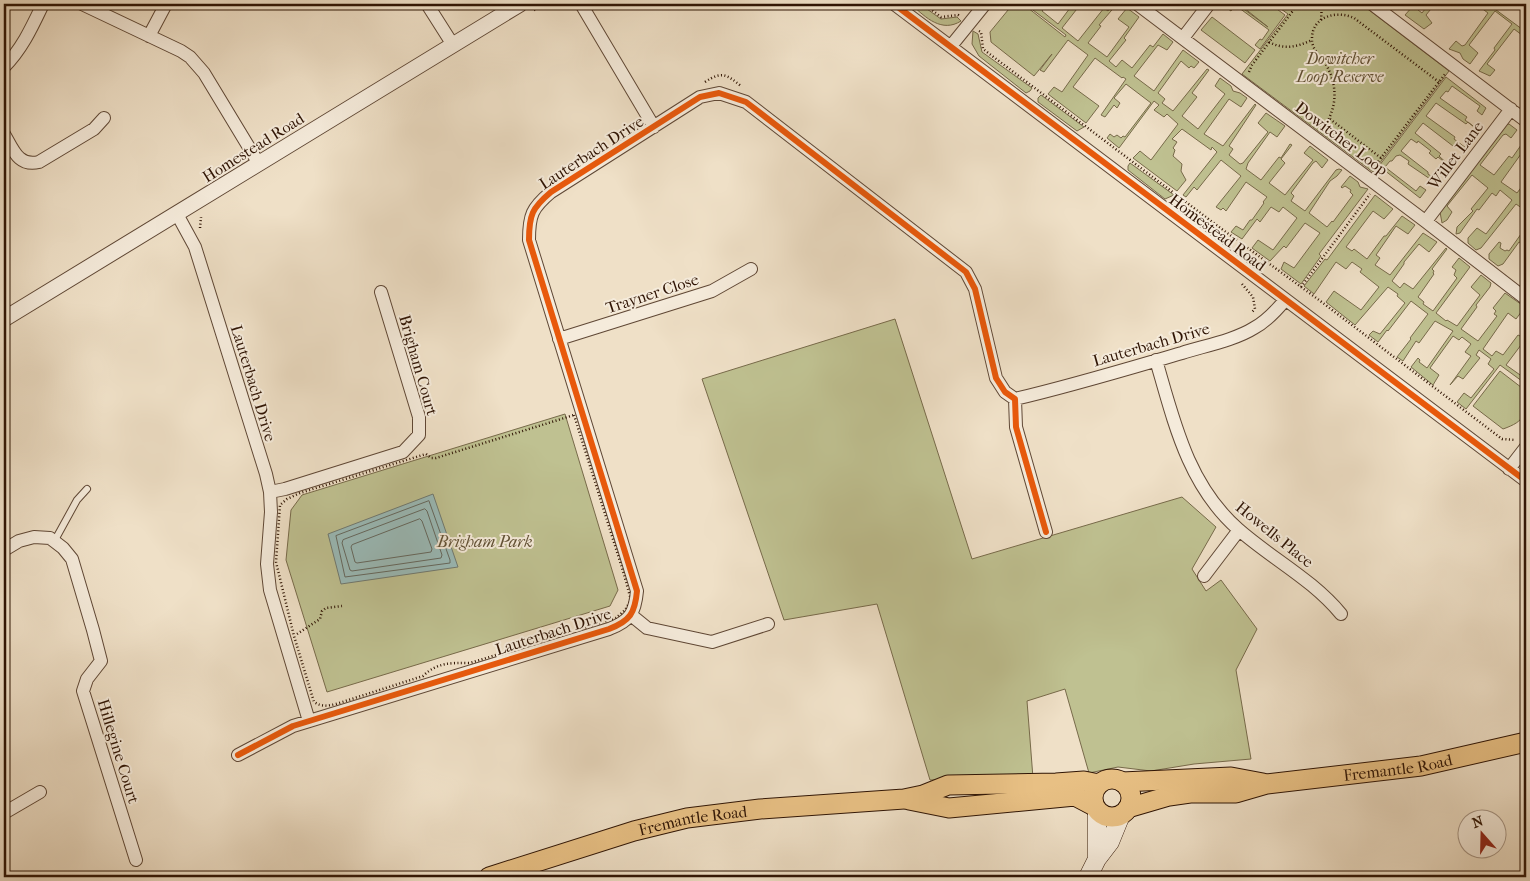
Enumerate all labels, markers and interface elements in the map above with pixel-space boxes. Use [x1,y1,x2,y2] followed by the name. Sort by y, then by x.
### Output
[1295,49,1384,86] park label: Dowitcher Loop Reserve
[1292,97,1392,180] street label: Dowitcher Loop
[199,108,308,186] street label: Homestead Road
[535,112,647,193] street label: Lauterbach Drive
[1423,117,1487,194] street label: Willet Lane
[1166,190,1270,275] street label: Homestead Road
[603,270,701,317] street label: Trayner Close
[395,313,442,418] street label: Brigham Court
[1090,319,1212,370] street label: Lauterbach Drive
[227,323,280,444] street label: Lauterbach Drive
[1232,497,1317,572] street label: Howells Place
[436,532,533,551] park label: Brigham Park
[493,604,614,659] street label: Lauterbach Drive
[94,697,144,806] street label: Hillegine Court
[1342,750,1455,785] street label: Fremantle Road
[637,802,748,840] street label: Fremantle Road
[1458,808,1508,858] north arrow
[1470,812,1486,832] text: N

